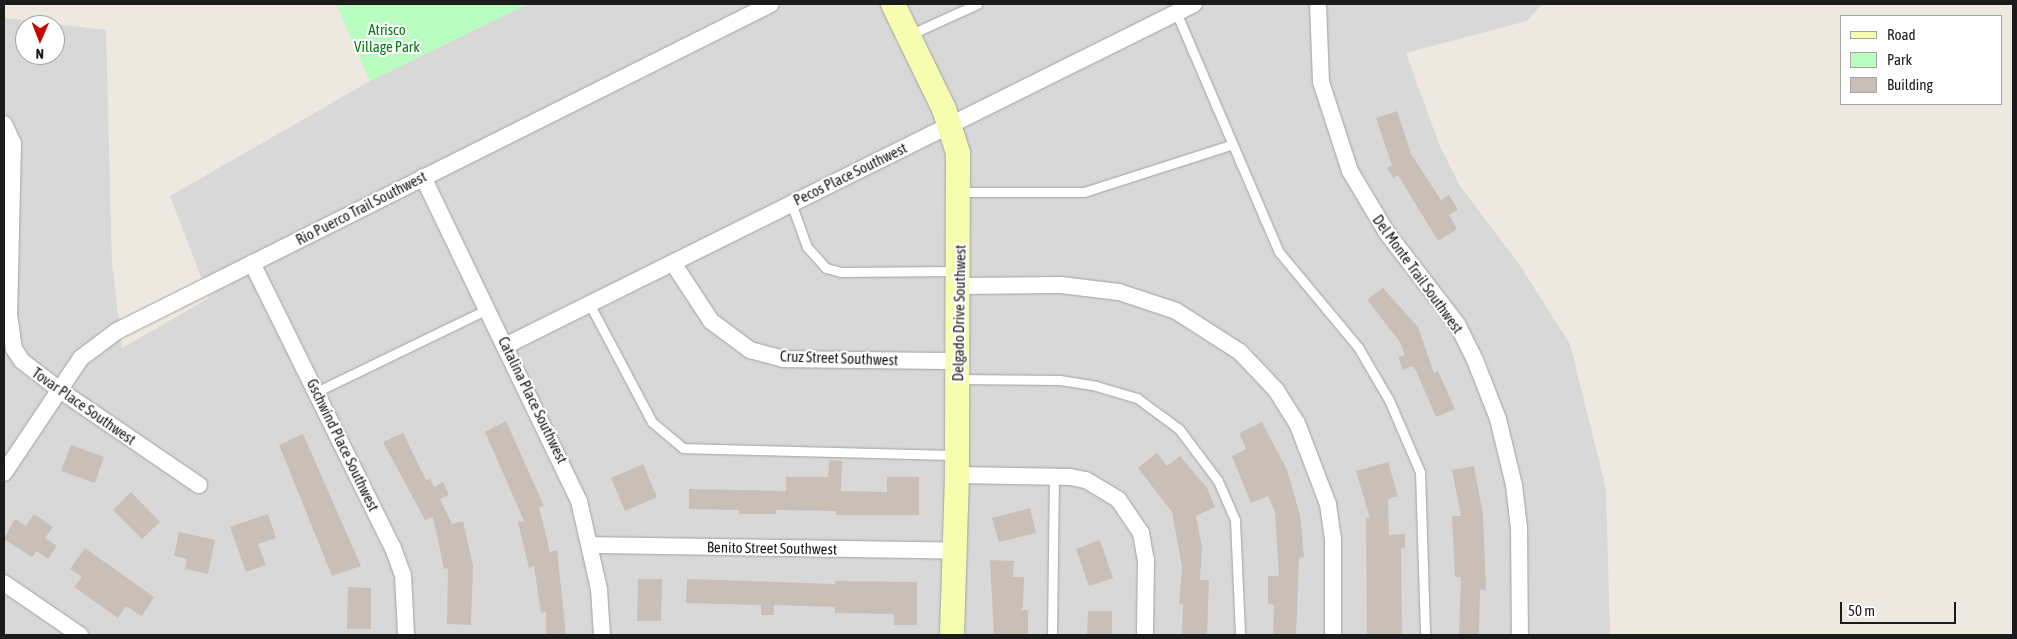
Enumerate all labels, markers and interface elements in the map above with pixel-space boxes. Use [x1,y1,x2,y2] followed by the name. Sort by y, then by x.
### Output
[15,15,65,65] north arrow
[1840,15,2002,105] legend
[354,20,420,55] park label: Atrisco Village Park
[1887,26,1916,43] text: Road
[35,46,44,62] text: N
[1887,51,1912,68] text: Park
[1887,76,1933,93] text: Building
[790,139,910,209] street label: Pecos Place Southwest
[293,167,429,249] street label: Rio Puerco Trail Southwest
[1369,211,1467,337] street label: Del Monte Trail Southwest
[949,244,969,382] street label: Delgado Drive Southwest
[494,334,572,466] street label: Catalina Place Southwest
[780,347,898,369] street label: Cruz Street Southwest
[29,364,139,448] street label: Tovar Place Southwest
[303,376,383,514] street label: Gschwind Place Southwest
[707,538,837,558] street label: Benito Street Southwest
[1842,592,1958,624] scale bar
[1848,602,1875,619] text: 50 m

